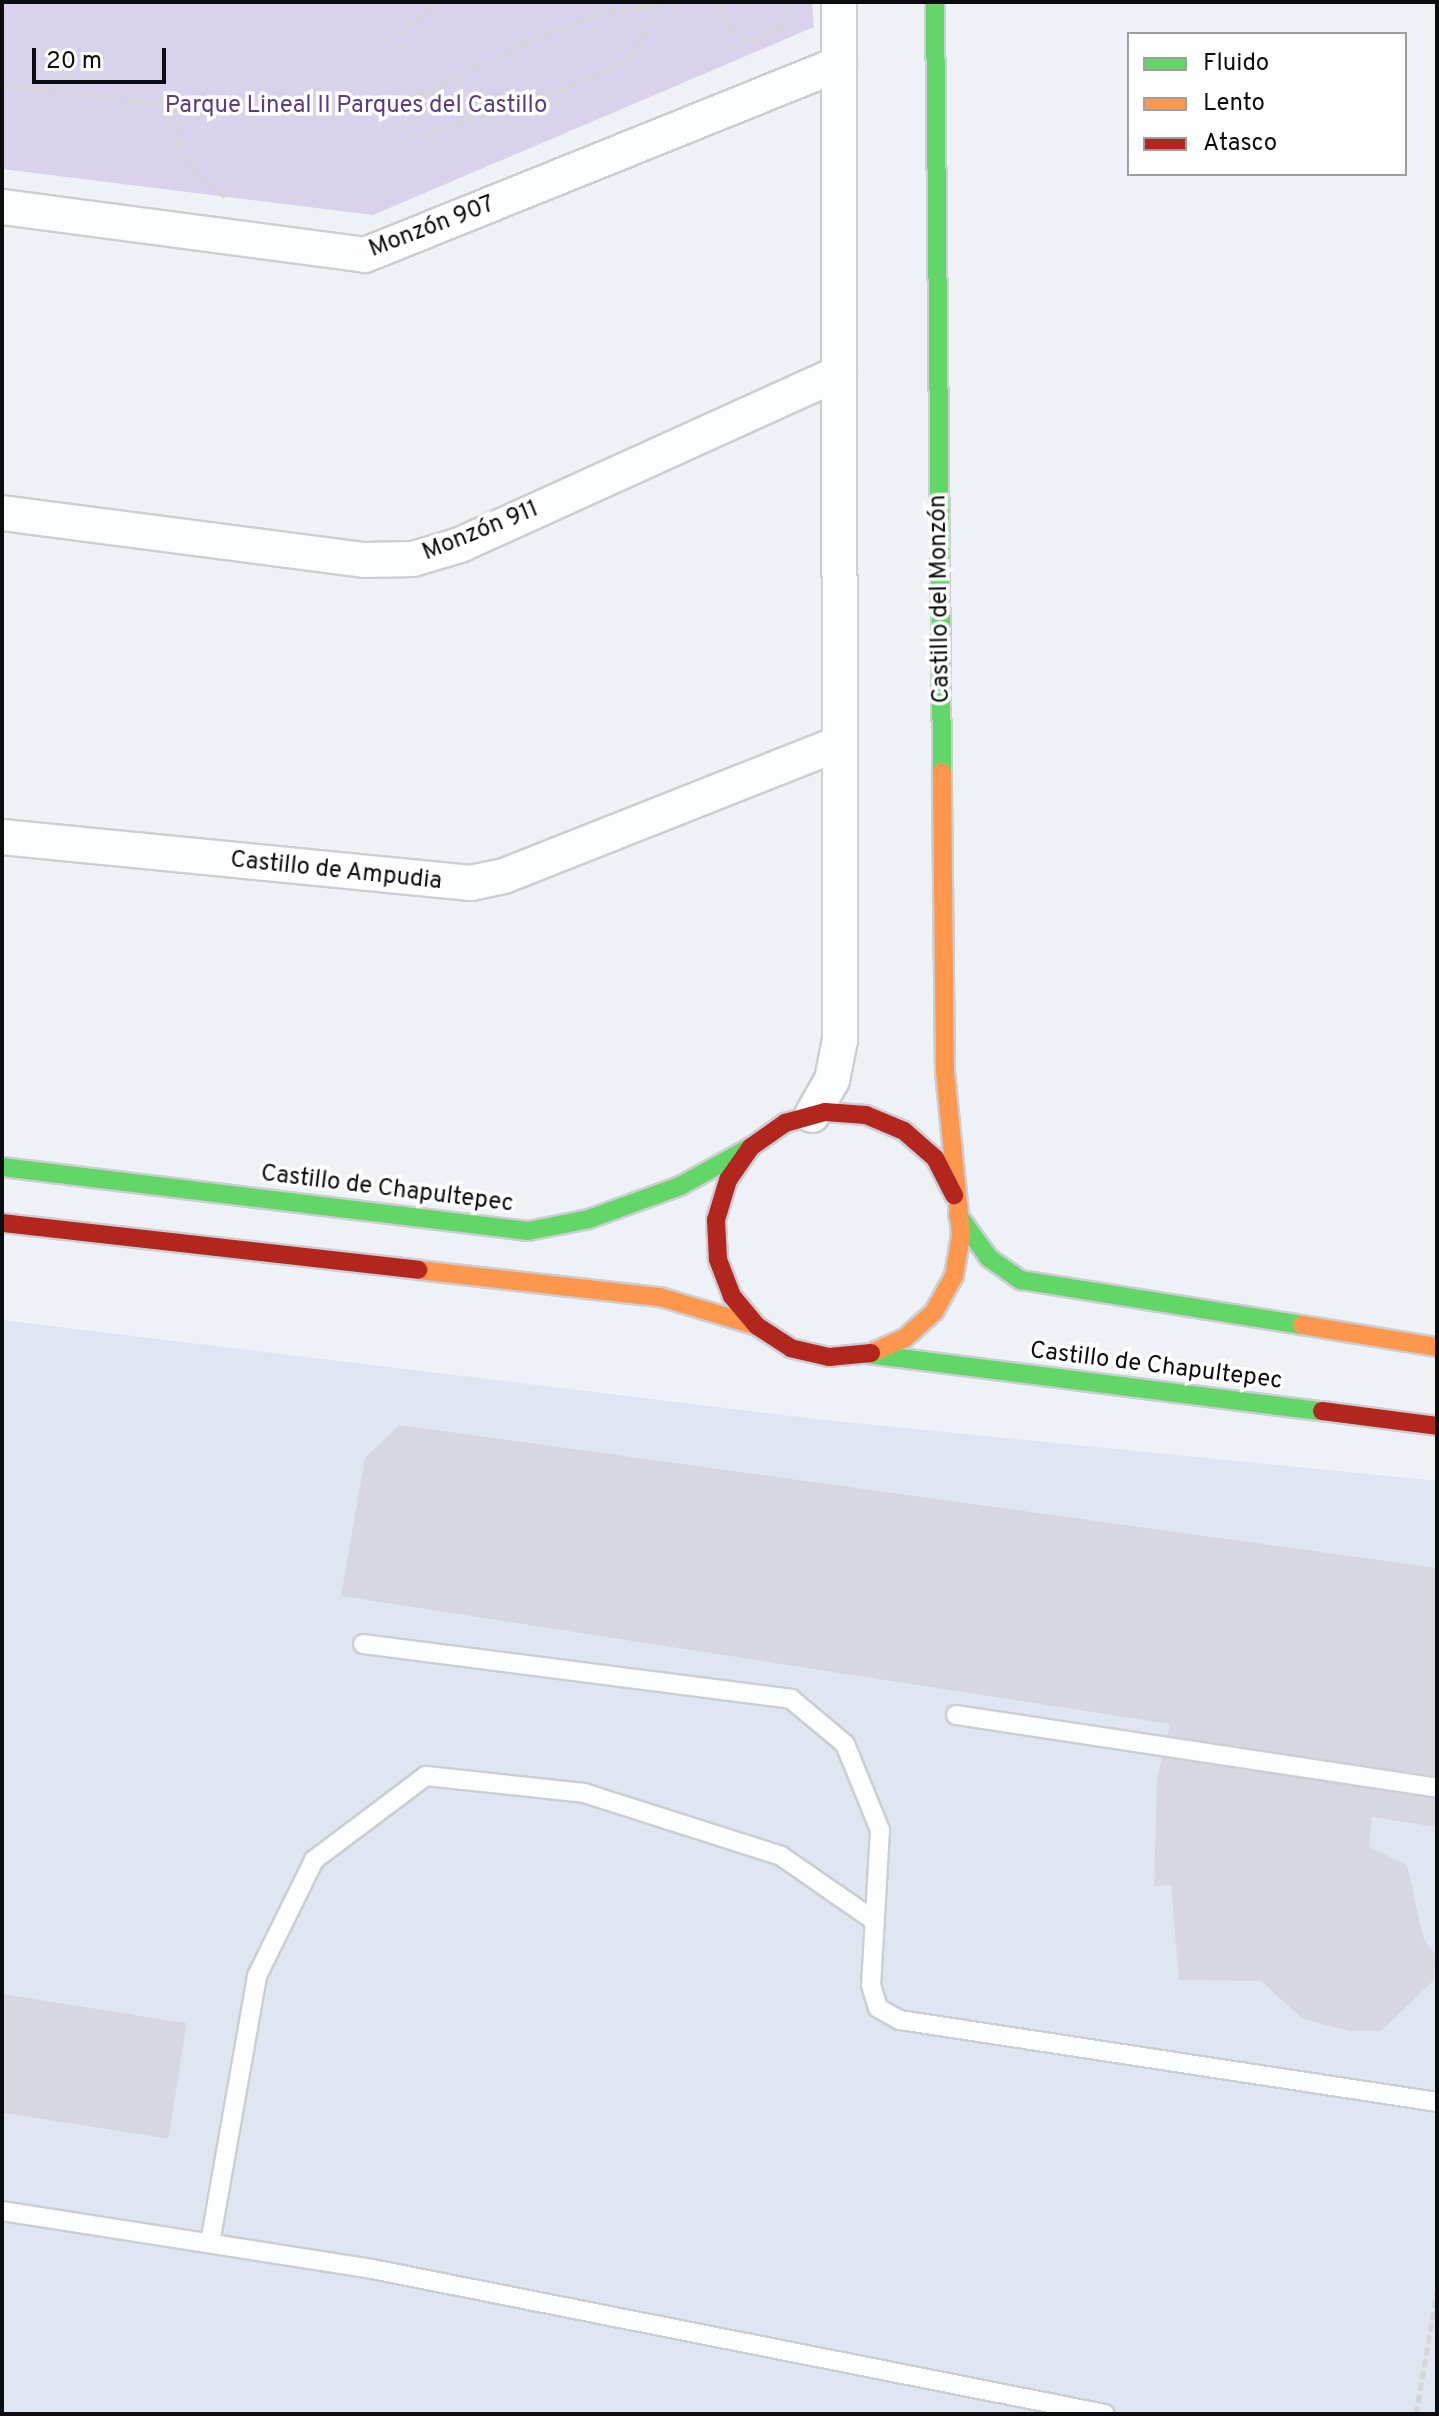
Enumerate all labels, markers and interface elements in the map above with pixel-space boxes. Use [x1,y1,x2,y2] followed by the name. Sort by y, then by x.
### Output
[36,32,170,82] scale bar
[1127,32,1407,176] legend
[46,47,102,77] text: 20 m
[1203,49,1269,79] text: Fluido
[1203,89,1265,119] text: Lento
[165,93,547,121] park label: Parque Lineal II Parques del Castillo
[1203,129,1277,159] text: Atasco
[365,191,499,265] street label: Monzón 907
[925,494,957,704] street label: Castillo del Monzón
[419,496,543,568] street label: Monzón 911
[228,847,444,897] street label: Castillo de Ampudia
[259,1160,515,1220] street label: Castillo de Chapultepec
[1028,1337,1284,1397] street label: Castillo de Chapultepec

